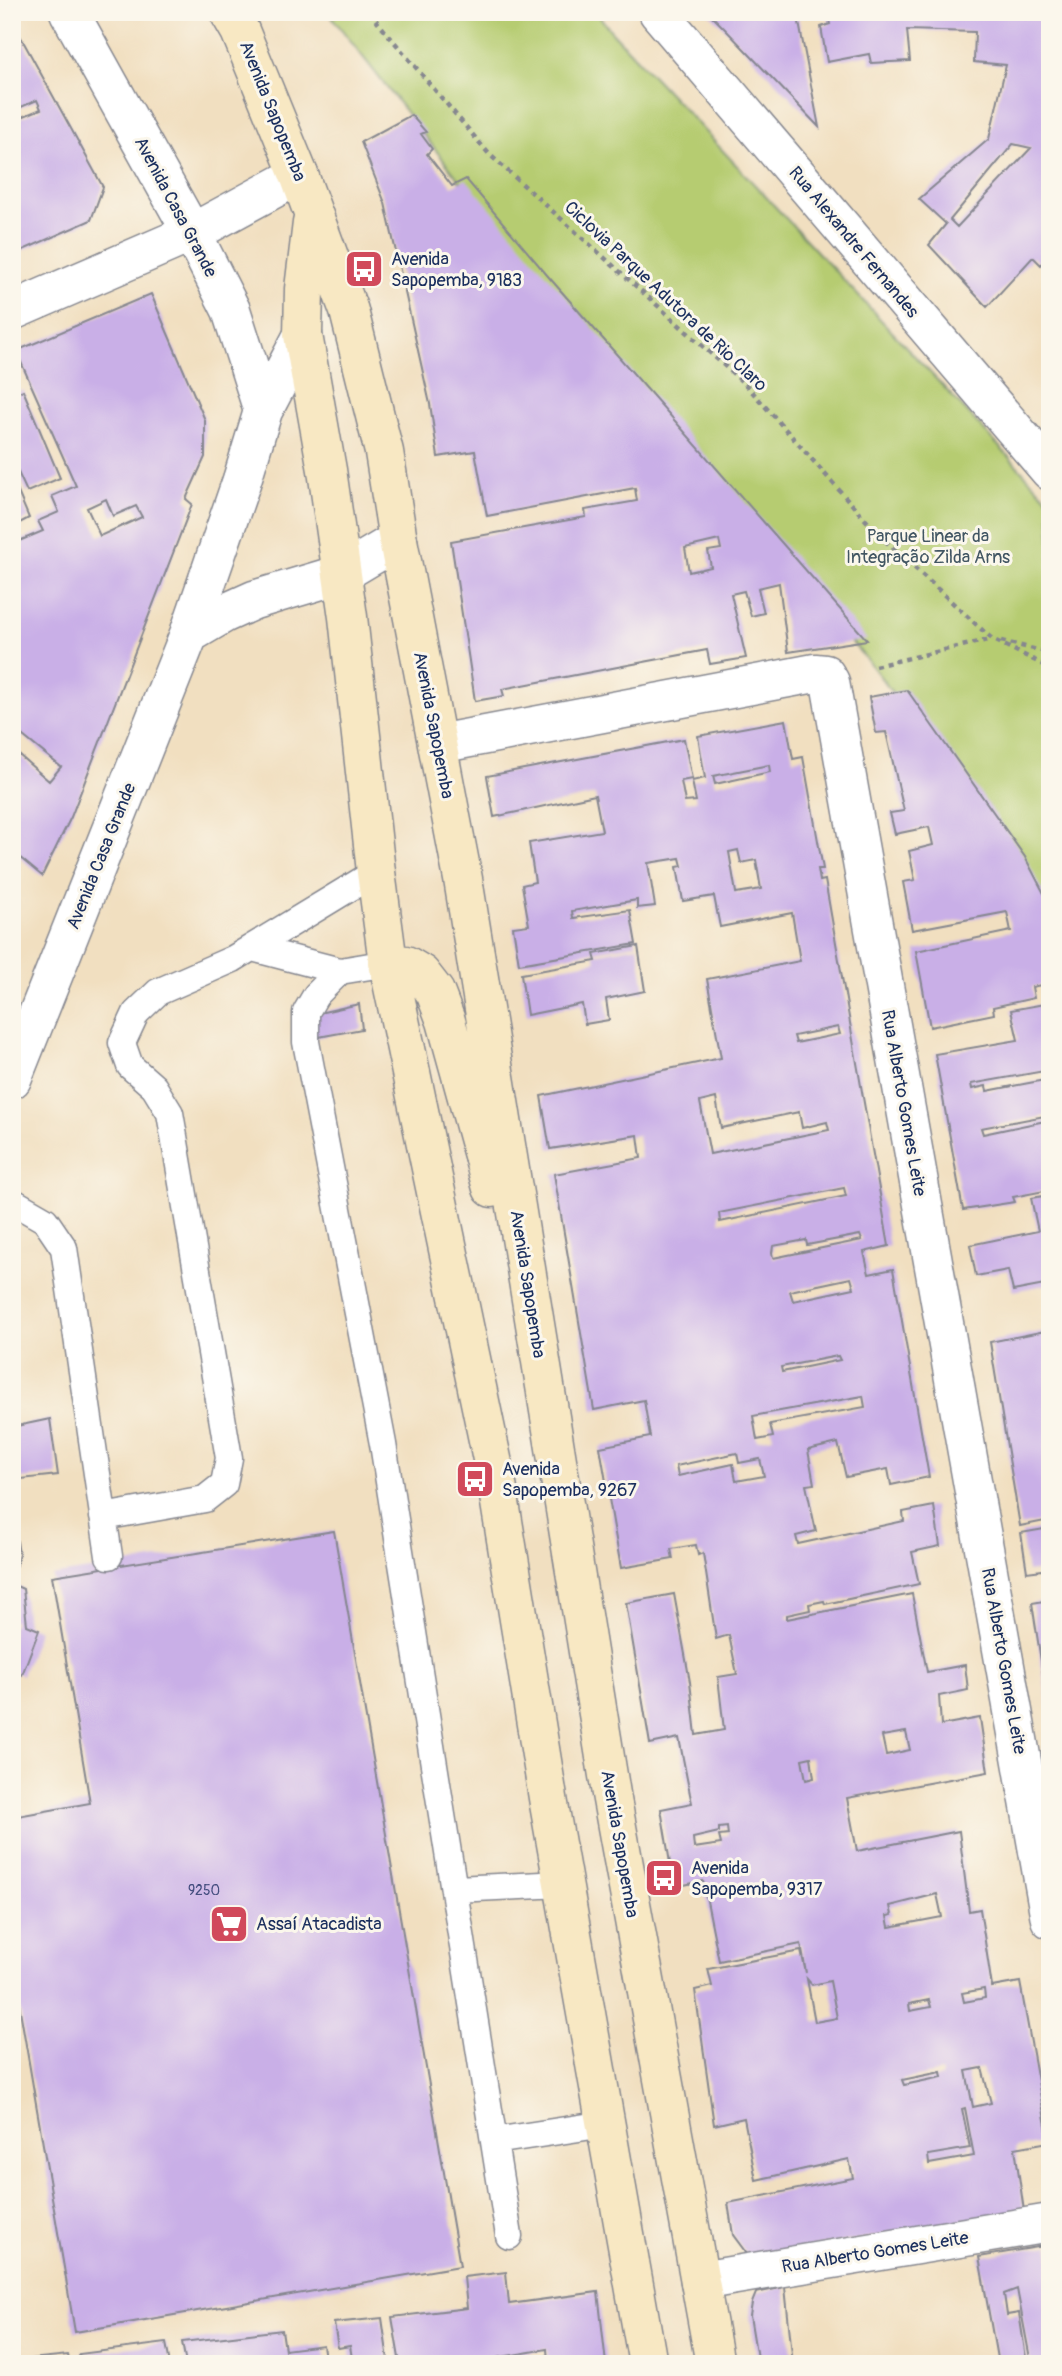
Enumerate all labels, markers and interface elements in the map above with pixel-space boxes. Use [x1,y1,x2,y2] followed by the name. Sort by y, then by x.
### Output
[234,38,311,185] street label: Avenida Sapopemba
[129,133,222,282] street label: Avenida Casa Grande
[783,162,924,323] street label: Rua Alexandre Fernandes
[559,196,772,397] street label: Ciclovia Parque Adutora de Rio Claro
[343,248,385,290] bus stop icon: Avenida Sapopemba, 9183
[391,248,522,292] place label: Avenida Sapopemba, 9183
[846,525,1010,569] park label: Parque Linear da Integração Zilda Arns
[408,650,459,801] street label: Avenida Sapopemba
[62,780,141,933] street label: Avenida Casa Grande
[876,1008,931,1198] street label: Rua Alberto Gomes Leite
[504,1209,551,1360] street label: Avenida Sapopemba
[454,1458,496,1500] bus stop icon: Avenida Sapopemba, 9267
[502,1458,637,1502] place label: Avenida Sapopemba, 9267
[976,1566,1031,1756] street label: Rua Alberto Gomes Leite
[595,1769,644,1920] street label: Avenida Sapopemba
[643,1857,685,1899] bus stop icon: Avenida Sapopemba, 9317
[691,1857,823,1901] place label: Avenida Sapopemba, 9317
[188,1882,220,1899] house number: 9250
[208,1903,250,1945] supermarket icon: Assaí Atacadista
[256,1913,382,1936] place label: Assaí Atacadista
[780,2226,970,2279] street label: Rua Alberto Gomes Leite

